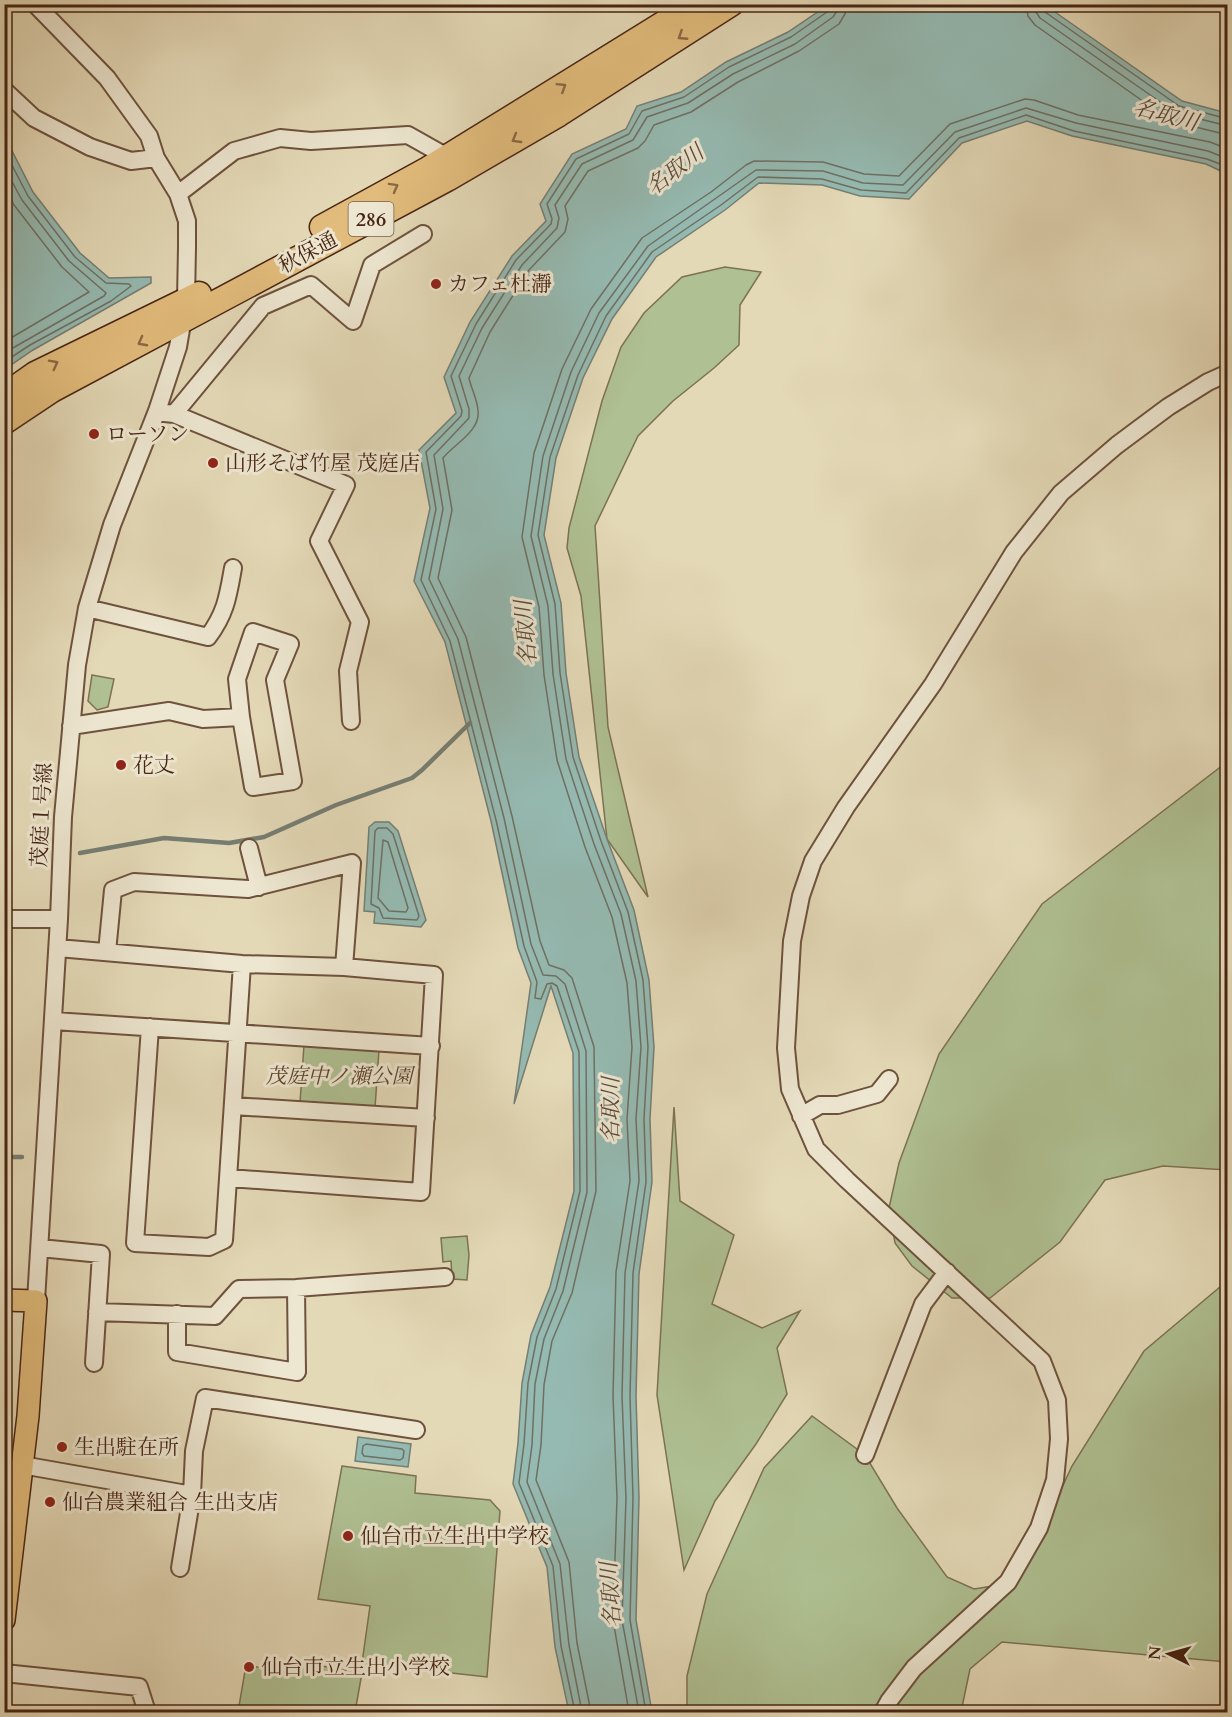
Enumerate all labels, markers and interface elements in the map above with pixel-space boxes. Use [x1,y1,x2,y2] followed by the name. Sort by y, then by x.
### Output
[678,29,688,41] one-way arrow
[556,83,566,95] one-way arrow
[1130,92,1204,139] water label: 名取川
[512,132,522,143] one-way arrow
[640,137,712,202] water label: 名取川
[388,183,399,194] one-way arrow
[348,202,394,236] road number: 286
[273,225,343,281] street label: 秋保通
[448,270,552,299] place label: カフェ杜瀞
[429,277,443,291] marker: カフェ杜瀞
[138,335,148,346] one-way arrow
[47,360,58,371] one-way arrow
[106,420,189,449] place label: ローソン
[87,427,101,441] marker: ローソン
[225,449,420,478] place label: 山形そば竹屋 茂庭店
[206,456,220,470] marker: 山形そば竹屋 茂庭店
[508,597,544,667] water label: 名取川
[133,751,175,780] place label: 花丈
[114,758,128,772] marker: 花丈
[25,762,59,868] street label: 茂庭１号線
[266,1062,415,1091] park label: 茂庭中ノ瀬公園
[596,1075,626,1143] water label: 名取川
[74,1433,179,1462] place label: 生出駐在所
[55,1440,69,1454] marker: 生出駐在所
[62,1488,278,1517] place label: 仙台農業組合 生出支店
[43,1495,57,1509] marker: 仙台農業組合 生出支店
[360,1522,549,1551] place label: 仙台市立生出中学校
[341,1529,355,1543] marker: 仙台市立生出中学校
[594,1559,628,1629] water label: 名取川
[1139,1624,1199,1684] north arrow
[1143,1645,1167,1661] text: N
[261,1653,450,1682] place label: 仙台市立生出小学校
[242,1660,256,1674] marker: 仙台市立生出小学校

